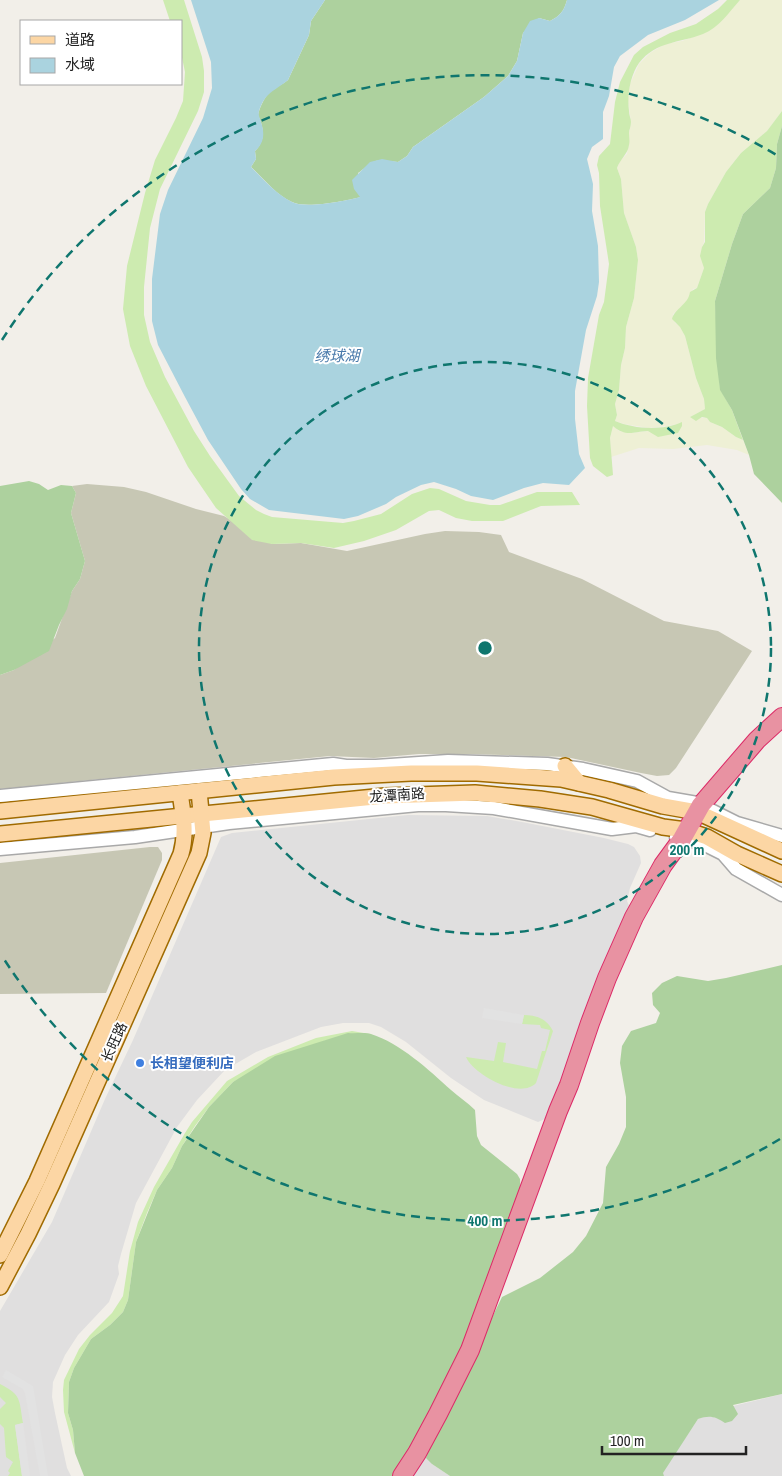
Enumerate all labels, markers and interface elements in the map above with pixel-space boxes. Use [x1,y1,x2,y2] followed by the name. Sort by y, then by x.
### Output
[20,20,182,85] legend
[65,29,95,50] text: 道路
[65,54,95,75] text: 水域
[314,345,361,366] water label: 绣球湖
[476,639,494,657] centre of rings
[368,784,426,806] street label: 龙潭南路
[670,839,704,860] text: 200 m
[97,1019,131,1065] street label: 长旺路
[150,1054,234,1072] place label: 长相望便利店
[134,1057,146,1069] marker: 长相望便利店
[468,1210,502,1231] text: 400 m
[602,1424,746,1456] scale bar
[610,1430,644,1451] text: 100 m

